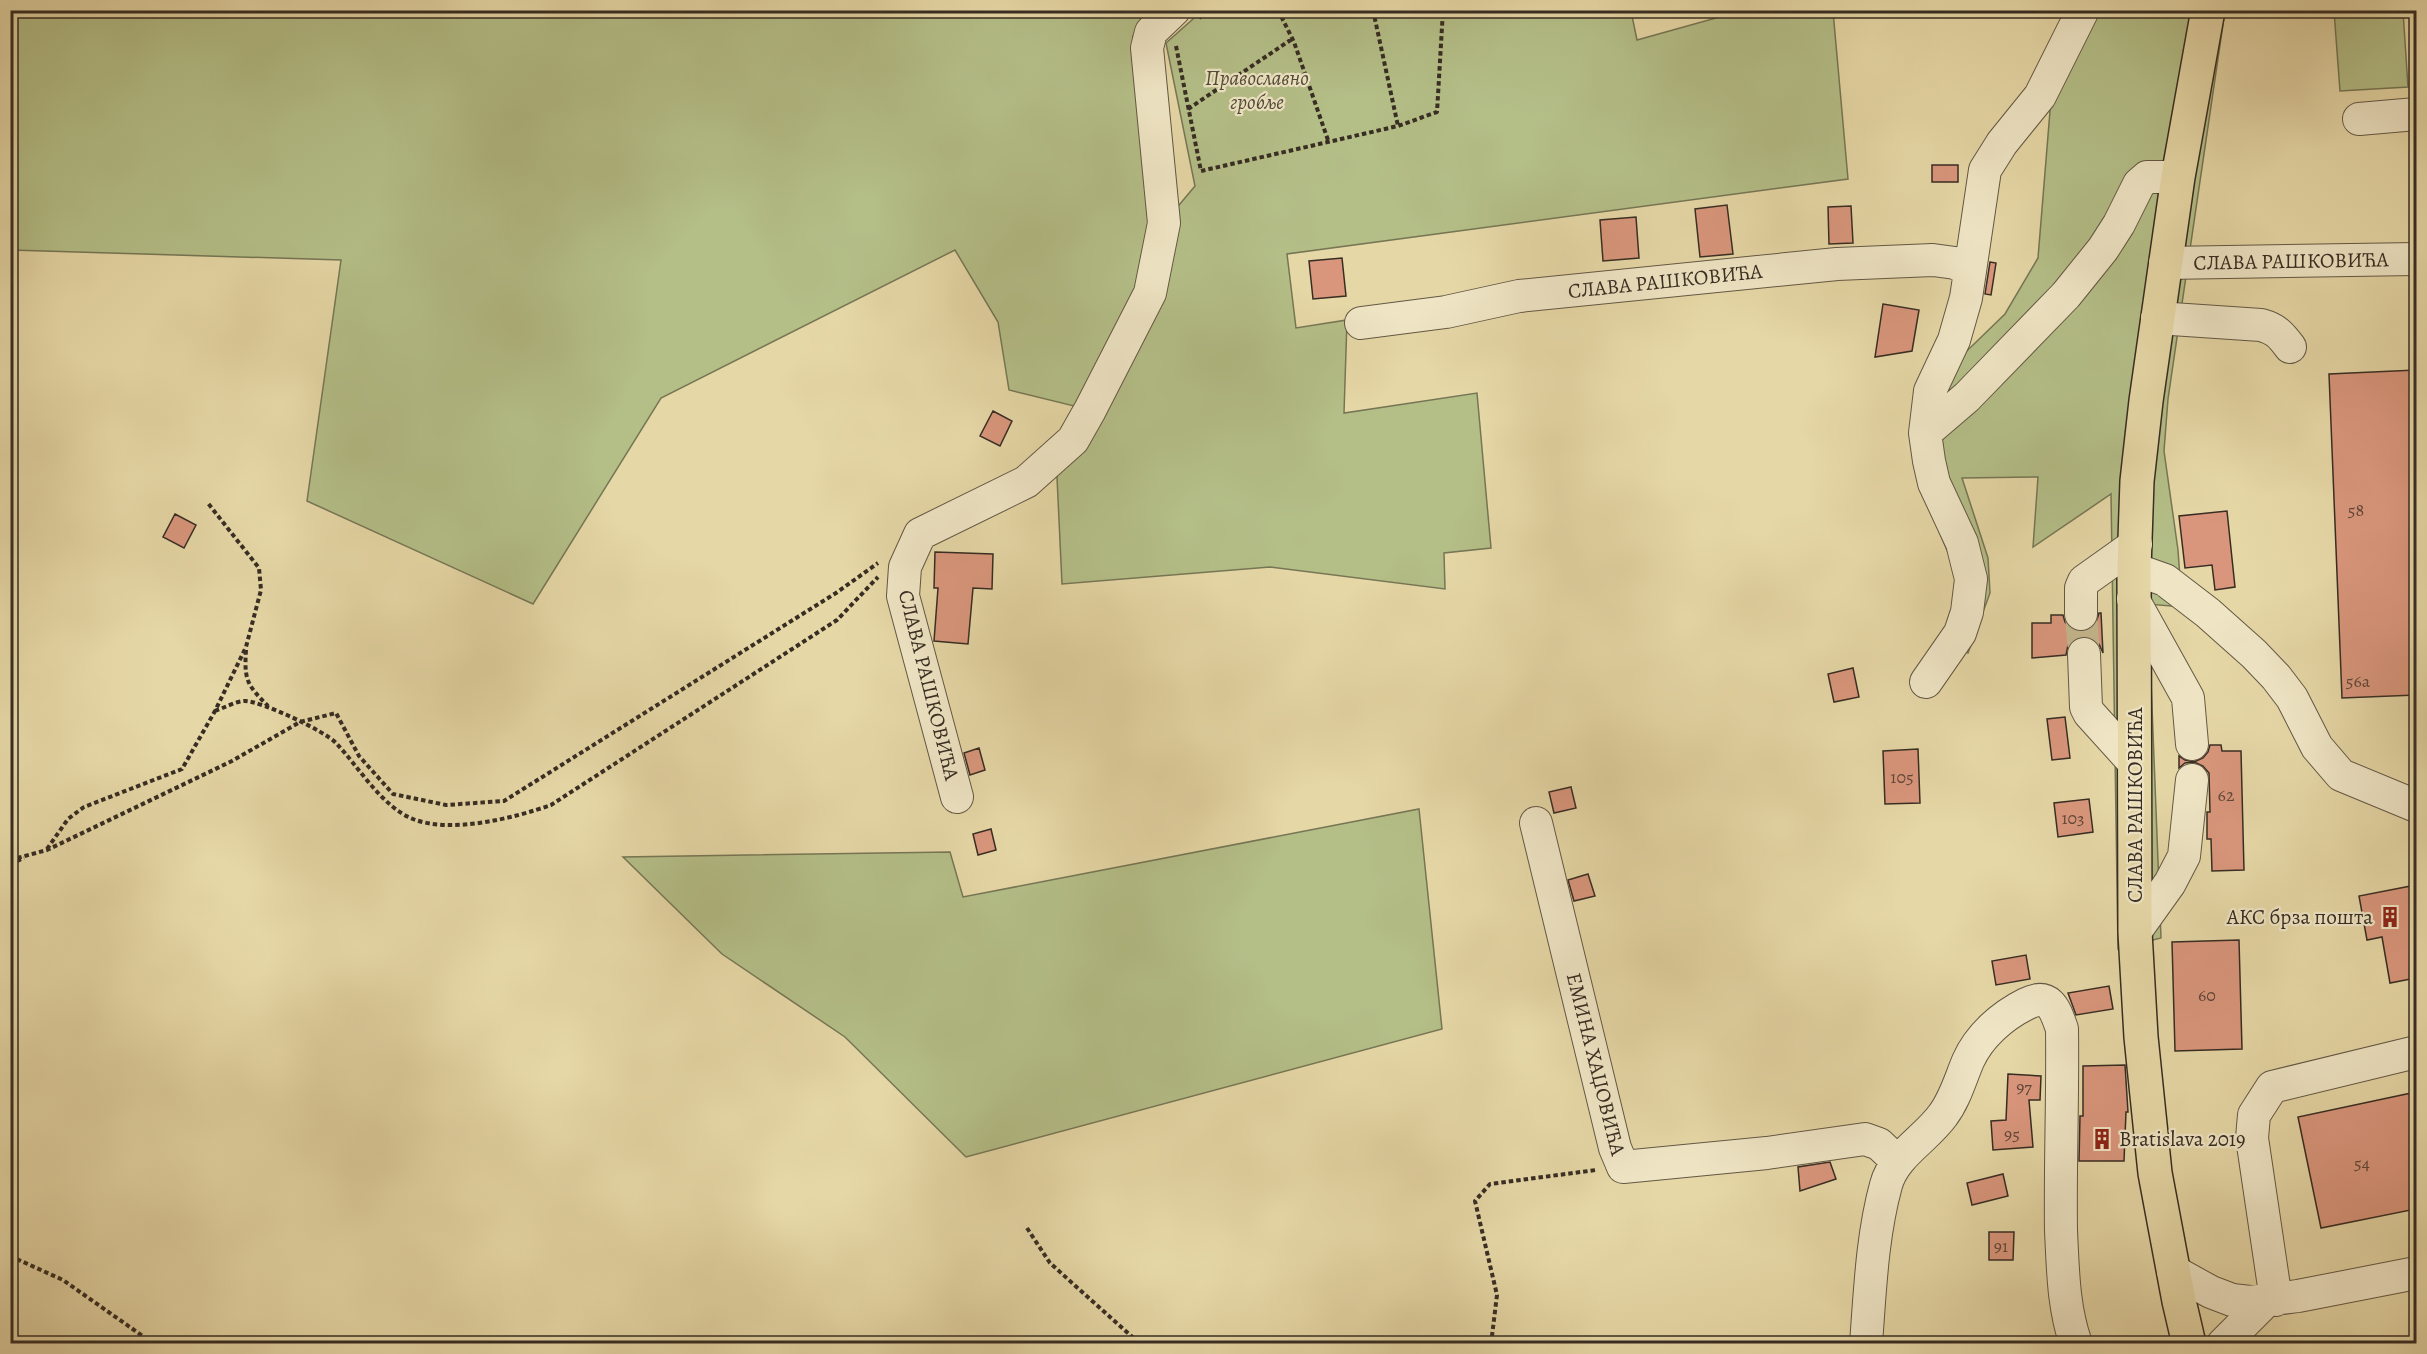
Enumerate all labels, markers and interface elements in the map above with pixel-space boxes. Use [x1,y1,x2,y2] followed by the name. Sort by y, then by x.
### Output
[1205,64,1309,116] park label: Православно гробље
[2193,245,2390,277] street label: СЛАВА РАШКОВИЋА
[1566,257,1764,305] street label: СЛАВА РАШКОВИЋА
[2348,498,2364,522] house number: 58
[892,587,966,784] street label: СЛАВА РАШКОВИЋА
[2346,669,2371,693] house number: 56a
[2121,707,2149,903] street label: СЛАВА РАШКОВИЋА
[1890,765,1914,789] house number: 105
[2218,783,2235,807] house number: 62
[2061,806,2085,830] house number: 103
[2226,903,2373,931] place label: АКС брза пошта
[2378,905,2402,929] building icon: АКС брза пошта
[1560,970,1632,1159] street label: ЕМИНА ХАЏОВИЋА
[2198,983,2216,1007] house number: 60
[2016,1075,2032,1099] house number: 97
[2004,1122,2020,1146] house number: 95
[2119,1125,2246,1153] place label: Bratislava 2019
[2090,1127,2114,1151] building icon: Bratislava 2019
[2354,1151,2370,1175] house number: 54
[1994,1234,2008,1258] house number: 91

